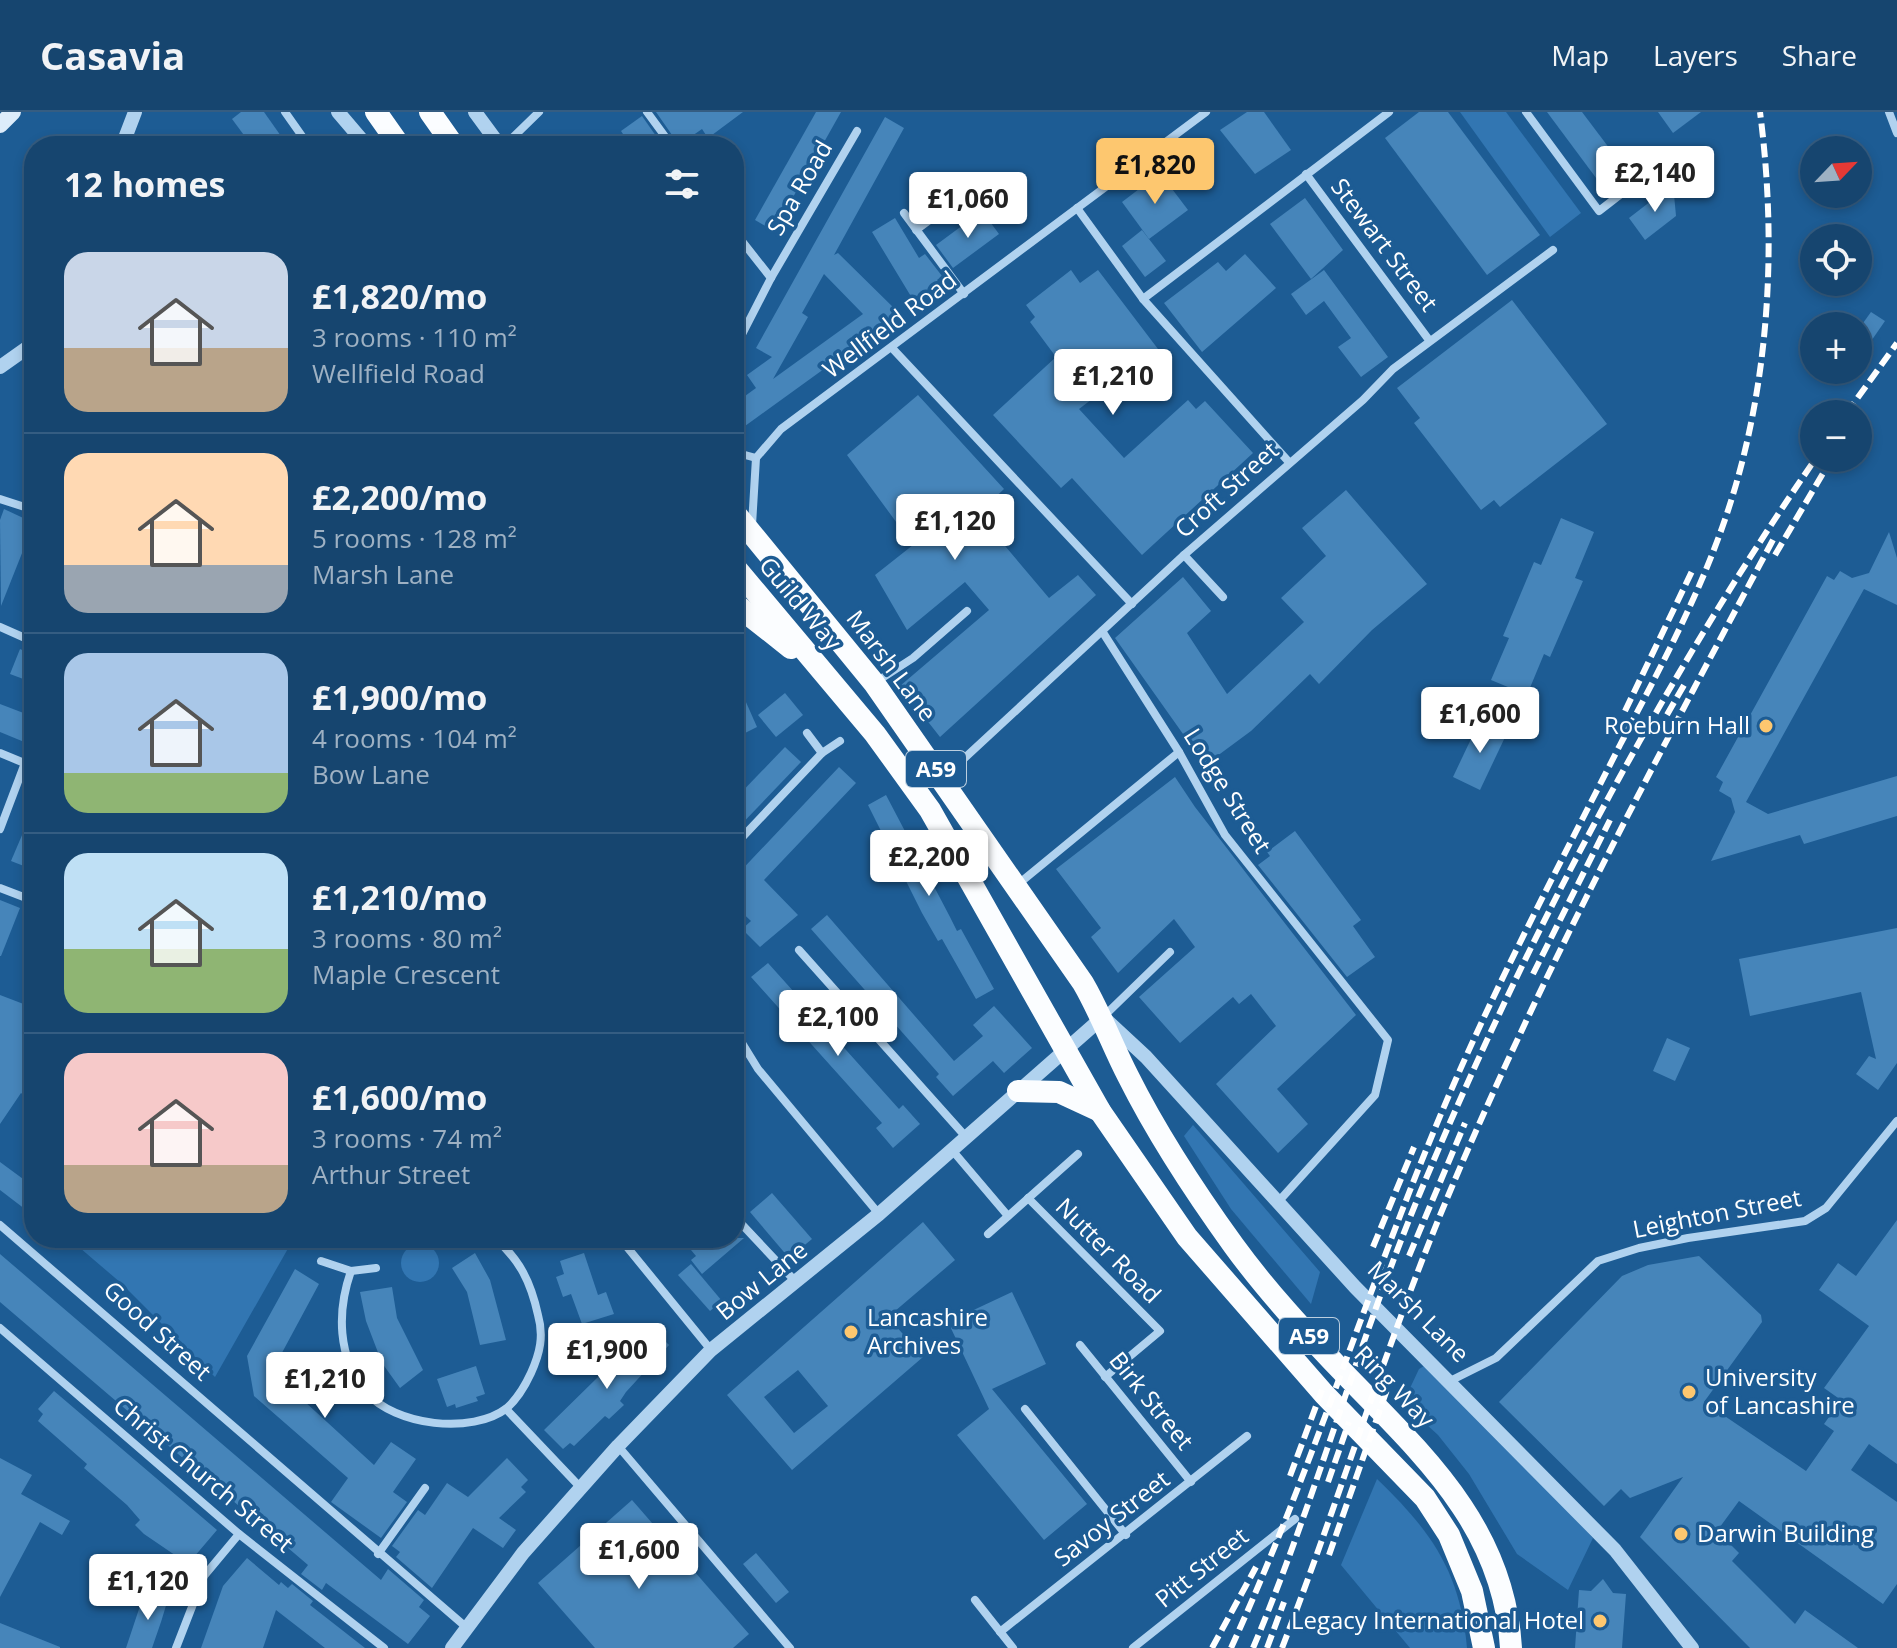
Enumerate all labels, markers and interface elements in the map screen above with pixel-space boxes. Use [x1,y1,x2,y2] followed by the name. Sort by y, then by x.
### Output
[40,29,185,81] text: Casavia
[1551,36,1609,74] text: Map
[1653,36,1738,74] text: Layers
[1782,36,1857,74] text: Share
[758,134,839,241] street label: Spa Road
[1800,136,1872,208] north arrow
[1800,136,1872,472] map controls
[1090,138,1220,206] pin: £1,820
[1114,146,1196,182] text: £1,820
[1590,146,1720,214] pin: £2,140
[1614,154,1696,190] text: £2,140
[64,161,225,207] text: 12 homes
[660,162,704,206] icon: filters
[1324,171,1446,317] street label: Stewart Street
[903,172,1033,240] pin: £1,060
[927,180,1009,216] text: £1,060
[1800,224,1872,296] button: locate
[815,263,963,385] street label: Wellfield Road
[312,273,487,319] text: £1,820/mo
[128,284,224,380] icon: home
[1800,312,1872,384] button: +
[312,319,517,355] text: 3 rooms · 110 m²
[1048,349,1178,417] pin: £1,210
[312,355,485,391] text: Wellfield Road
[1072,357,1154,393] text: £1,210
[1800,400,1872,472] button: −
[1167,433,1285,544] street label: Croft Street
[312,474,487,520] text: £2,200/mo
[128,485,224,581] icon: home
[890,494,1020,562] pin: £1,120
[914,502,996,538] text: £1,120
[312,520,517,556] text: 5 rooms · 128 m²
[752,549,851,658] street label: Guild Way
[312,556,454,592] text: Marsh Lane
[840,603,945,727] street label: Marsh Lane
[312,674,487,720] text: £1,900/mo
[128,685,224,781] icon: home
[1415,687,1545,755] pin: £1,600
[1439,695,1521,731] text: £1,600
[1604,708,1750,741] place label: Roeburn Hall
[1757,717,1775,735] marker: Roeburn Hall
[312,720,517,756] text: 4 rooms · 104 m²
[1177,721,1280,859] street label: Lodge Street
[906,751,966,787] road number: A59
[312,756,430,792] text: Bow Lane
[864,830,994,898] pin: £2,200
[888,838,970,874] text: £2,200
[312,874,487,920] text: £1,210/mo
[128,885,224,981] icon: home
[312,920,502,956] text: 3 rooms · 80 m²
[312,956,500,992] text: Maple Crescent
[773,990,903,1058] pin: £2,100
[797,998,879,1034] text: £2,100
[312,1074,487,1120] text: £1,600/mo
[128,1085,224,1181] icon: home
[312,1120,502,1156] text: 3 rooms · 74 m²
[312,1156,470,1192] text: Arthur Street
[1630,1180,1804,1245] street label: Leighton Street
[1049,1190,1169,1310] street label: Nutter Road
[708,1233,814,1327] street label: Bow Lane
[1361,1253,1477,1369] street label: Marsh Lane
[97,1273,219,1387] street label: Good Street
[867,1300,988,1361] place label: Lancashire Archives
[1279,1318,1339,1354] road number: A59
[542,1323,672,1391] pin: £1,900
[842,1323,860,1341] marker: Lancashire Archives
[566,1331,648,1367] text: £1,900
[1348,1338,1443,1435] street label: Ring Way
[1102,1344,1202,1456] street label: Birk Street
[260,1352,390,1420] pin: £1,210
[284,1360,366,1396] text: £1,210
[1705,1360,1855,1421] place label: University of Lancashire
[1680,1383,1698,1401] marker: University of Lancashire
[107,1389,301,1559] street label: Christ Church Street
[1046,1462,1176,1573] street label: Savoy Street
[1697,1516,1874,1549] place label: Darwin Building
[1148,1519,1255,1615] street label: Pitt Street
[574,1523,704,1591] pin: £1,600
[1672,1525,1690,1543] marker: Darwin Building
[598,1531,680,1567] text: £1,600
[83,1554,213,1622] pin: £1,120
[107,1562,189,1598] text: £1,120
[1291,1603,1584,1636] place label: Legacy International Hotel
[1591,1612,1609,1630] marker: Legacy International Hotel

